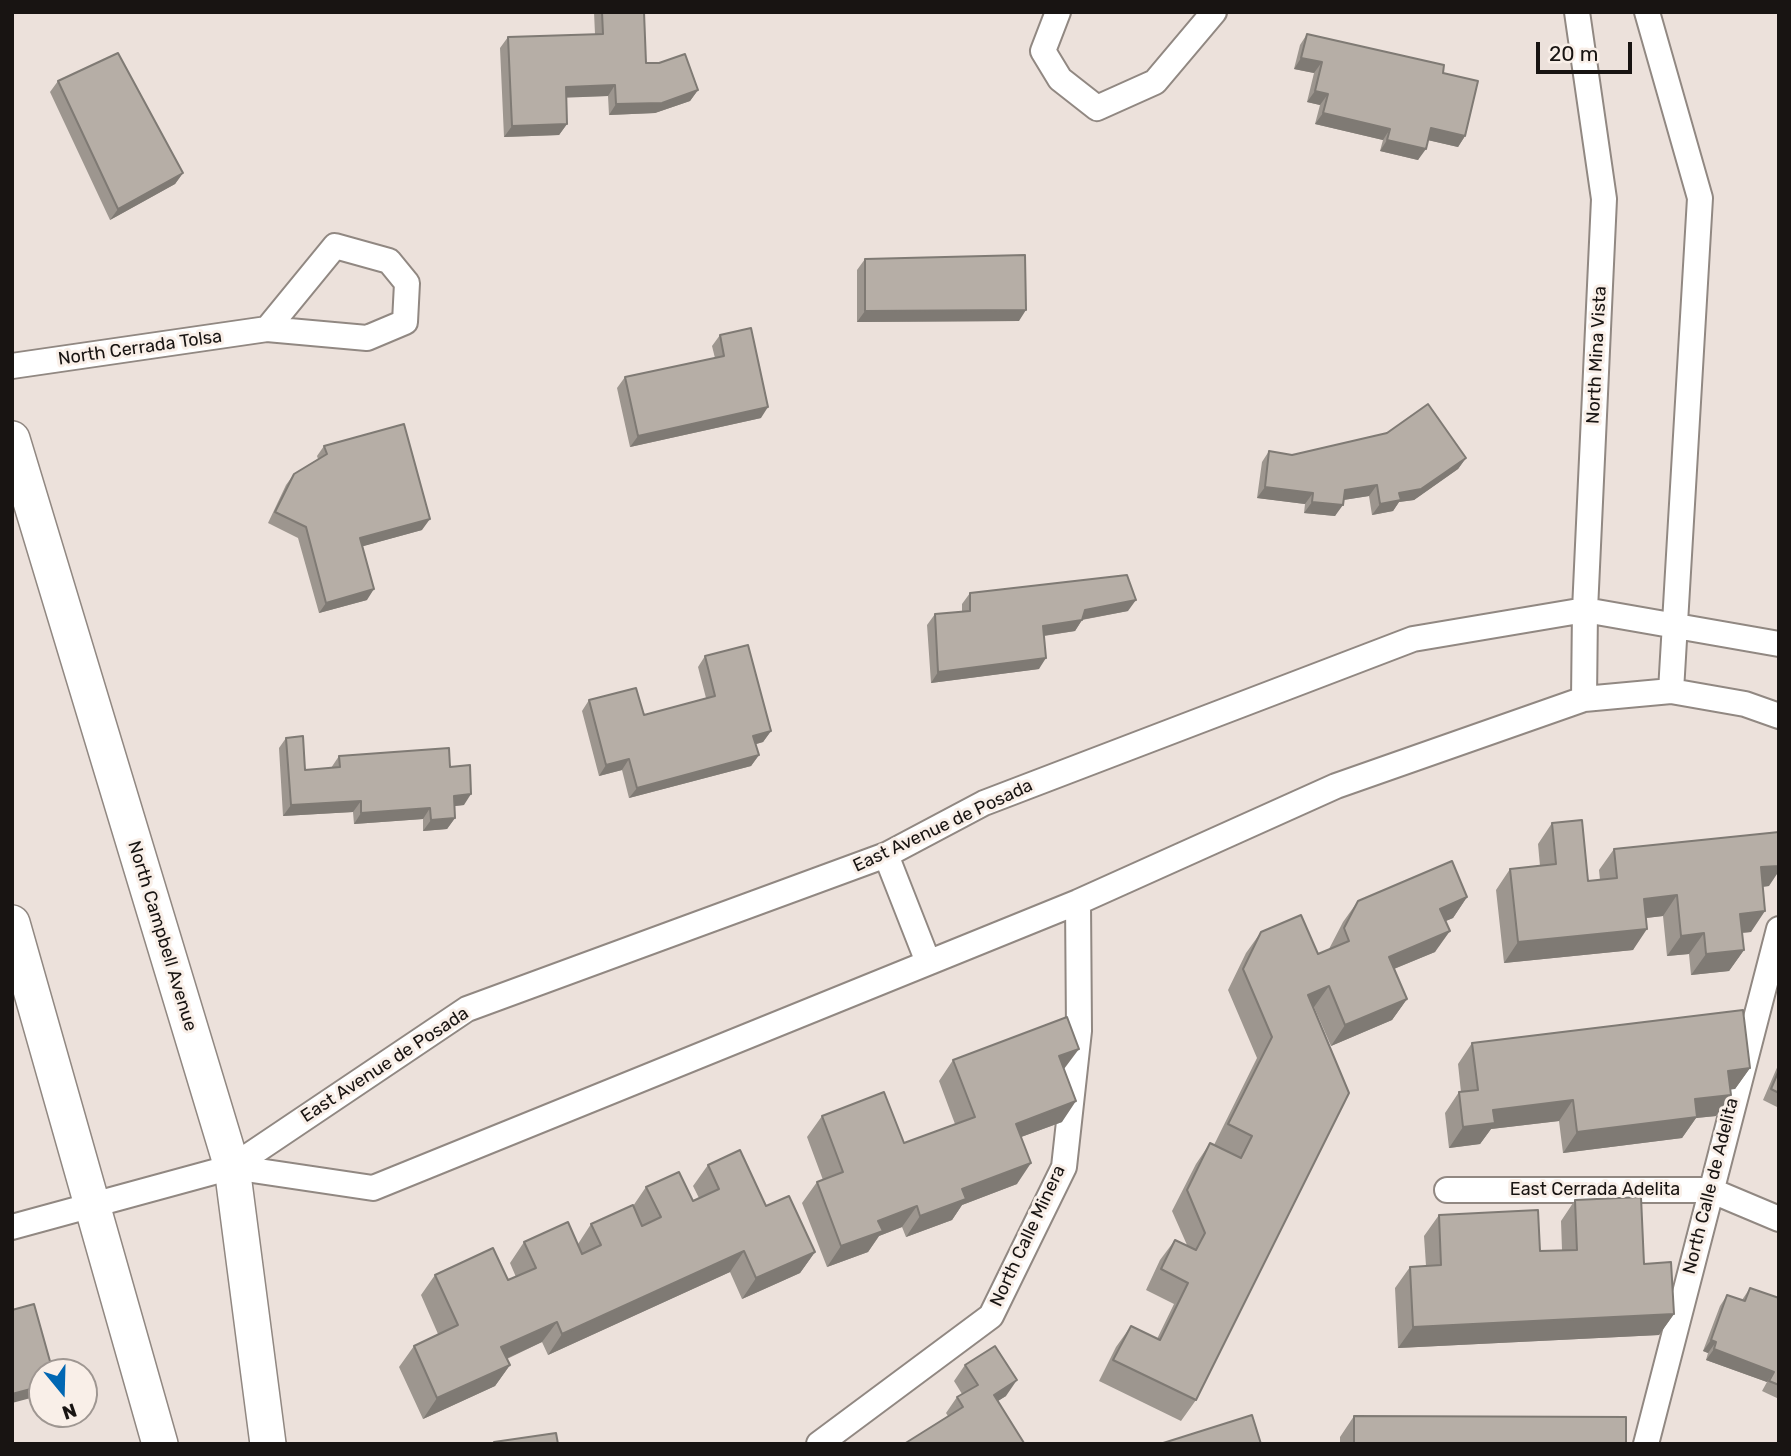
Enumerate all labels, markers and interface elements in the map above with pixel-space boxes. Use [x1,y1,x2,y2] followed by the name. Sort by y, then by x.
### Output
[1539,28,1635,72] scale bar
[1549,41,1598,66] text: 20 m
[1583,285,1611,425] street label: North Mina Vista
[57,326,223,370] street label: North Cerrada Tolsa
[850,775,1036,877] street label: East Avenue de Posada
[123,838,201,1034] street label: North Campbell Avenue
[297,1003,473,1127] street label: East Avenue de Posada
[1679,1096,1743,1276] street label: North Calle de Adelita
[986,1162,1070,1310] street label: North Calle Minera
[1510,1179,1680,1201] street label: East Cerrada Adelita
[28,1358,98,1428] north arrow
[59,1398,80,1425] text: N

